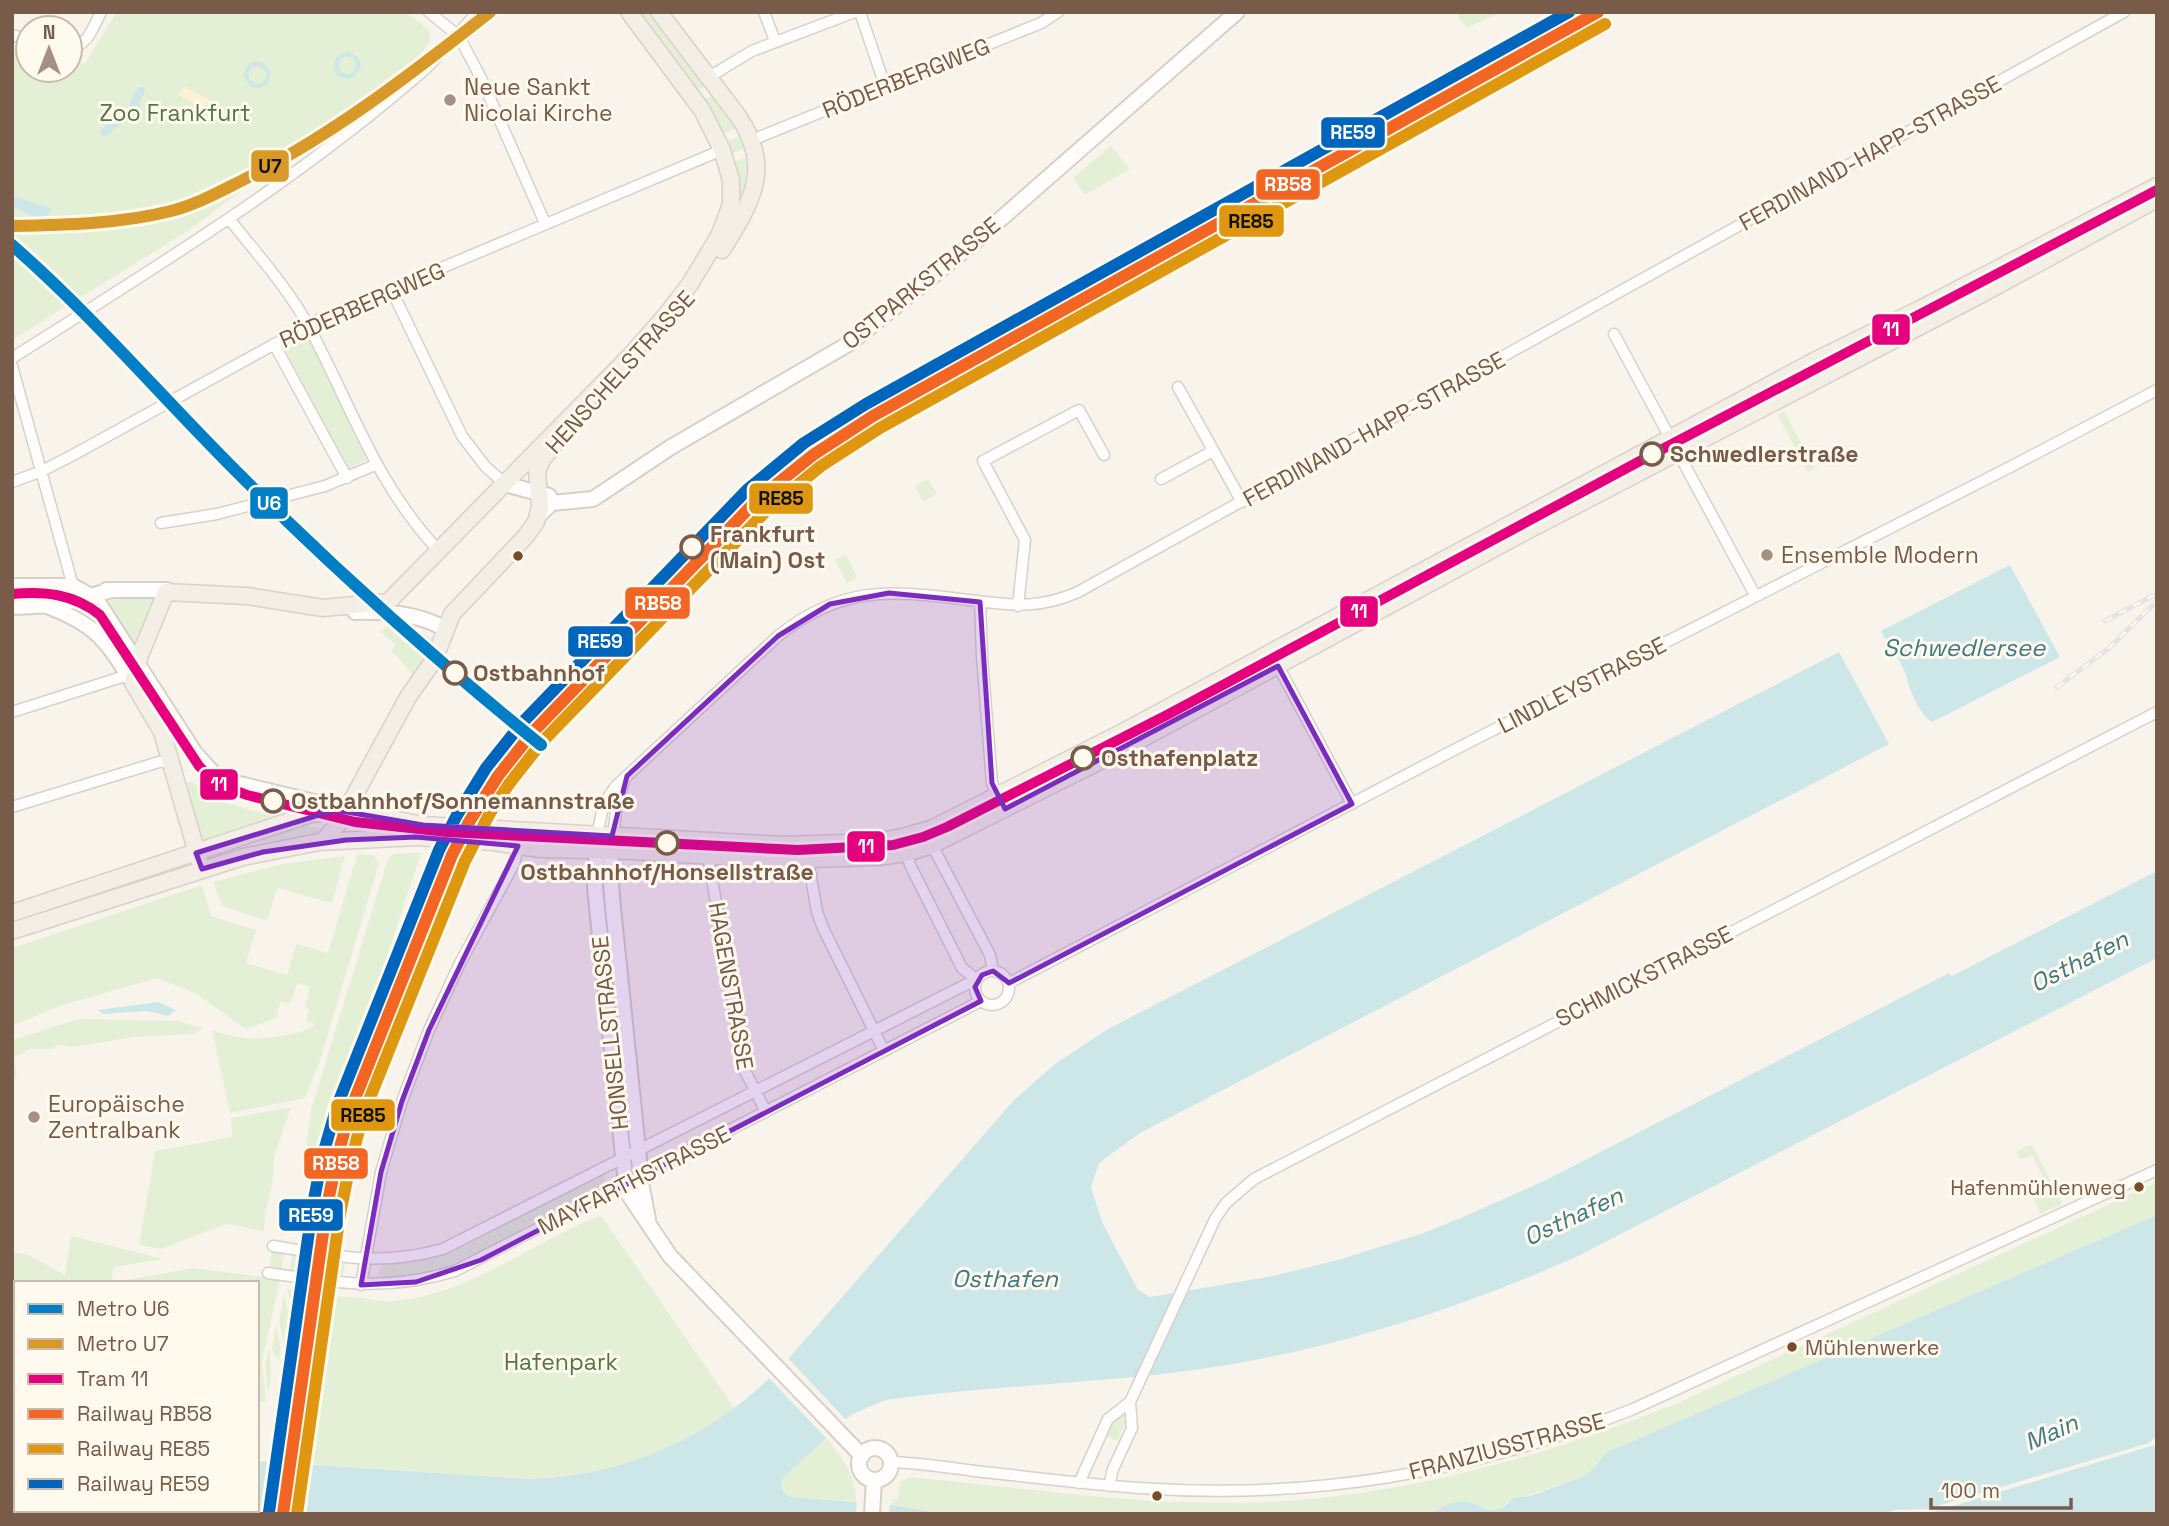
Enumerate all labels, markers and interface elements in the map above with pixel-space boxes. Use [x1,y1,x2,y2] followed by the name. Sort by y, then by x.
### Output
[14,14,84,84] north arrow
[43,20,55,45] text: N
[818,31,994,125] street label: RÖDERBERGWEG
[1734,68,2006,238] street label: FERDINAND-HAPP-STRASSE
[464,72,613,128] place label: Neue Sankt Nicolai Kirche
[442,92,458,108] marker: Neue Sankt Nicolai Kirche
[99,98,251,128] park label: Zoo Frankfurt
[1320,116,1386,149] line badge: RE59
[1330,120,1376,145] text: RE59
[250,149,290,183] line badge: U7
[258,154,282,179] text: U7
[1255,168,1321,201] line badge: RB58
[1264,172,1312,197] text: RB58
[1218,204,1285,238] line badge: RE85
[1228,209,1274,234] text: RE85
[836,210,1006,356] street label: OSTPARKSTRASSE
[275,255,449,355] street label: RÖDERBERGWEG
[539,284,701,460] street label: HENSCHELSTRASSE
[1871,313,1911,346] line badge: 11
[1882,317,1900,342] text: 11
[1238,344,1510,514] street label: FERDINAND-HAPP-STRASSE
[1670,439,1858,469] place label: Schwedlerstraße
[1640,442,1664,466] marker: Schwedlerstraße
[748,482,814,515] line badge: RE85
[249,486,289,520] line badge: U6
[758,486,804,511] text: RE85
[257,491,281,516] text: U6
[710,519,825,575] place label: Frankfurt (Main) Ost
[680,535,704,559] marker: Frankfurt (Main) Ost
[1781,540,1979,570] place label: Ensemble Modern
[1759,547,1775,563] marker: Ensemble Modern
[511,549,525,563] unlabelled marker
[624,586,691,620] line badge: RB58
[634,591,682,616] text: RB58
[1339,595,1379,628] line badge: 11
[1350,599,1368,624] text: 11
[567,625,634,658] line badge: RE59
[577,629,623,654] text: RE59
[1493,630,1671,740] street label: LINDLEYSTRASSE
[1883,632,2046,663] water label: Schwedlersee
[473,658,605,688] place label: Ostbahnhof
[443,661,467,685] marker: Ostbahnhof
[1101,743,1258,773] place label: Osthafenplatz
[1071,746,1095,770] marker: Osthafenplatz
[199,768,239,801] line badge: 11
[210,772,228,797] text: 11
[291,786,635,816] place label: Ostbahnhof/Sonnemannstraße
[261,789,285,813] marker: Ostbahnhof/Sonnemannstraße
[846,830,886,863] line badge: 11
[655,831,679,855] marker: Ostbahnhof/Honsellstraße
[857,834,875,859] text: 11
[520,857,814,887] place label: Ostbahnhof/Honsellstraße
[701,900,761,1072] street label: HAGENSTRASSE
[1550,918,1738,1034] street label: SCHMICKSTRASSE
[2025,923,2134,999] water label: Osthafen
[585,934,635,1132] street label: HONSELLSTRASSE
[48,1089,185,1145] place label: Europäische Zentralbank
[330,1098,396,1132] line badge: RE85
[340,1103,386,1128] text: RE85
[26,1109,42,1125] marker: Europäische Zentralbank
[533,1118,735,1242] street label: MAYFARTHSTRASSE
[303,1147,369,1180] line badge: RB58
[312,1151,360,1176] text: RB58
[1950,1174,2126,1201] place label: Hafenmühlenweg
[1518,1179,1629,1252] water label: Osthafen
[2132,1180,2146,1194] marker: Hafenmühlenweg
[278,1198,344,1232] line badge: RE59
[288,1203,334,1228] text: RE59
[952,1263,1059,1294] water label: Osthafen
[14,1281,259,1512] legend
[77,1295,170,1322] text: Metro U6
[77,1330,169,1357] text: Metro U7
[1805,1334,1939,1361] place label: Mühlenwerke
[1785,1340,1799,1354] marker: Mühlenwerke
[504,1347,618,1377] park label: Hafenpark
[77,1365,148,1392] text: Tram 11
[77,1400,212,1427] text: Railway RB58
[1406,1405,1608,1487] street label: FRANZIUSSTRASSE
[2020,1406,2084,1457] water label: Main
[77,1435,210,1462] text: Railway RE85
[1931,1466,2071,1510] scale bar
[77,1470,210,1497] text: Railway RE59
[1941,1477,2000,1504] text: 100 m
[1150,1489,1164,1503] unlabelled marker

